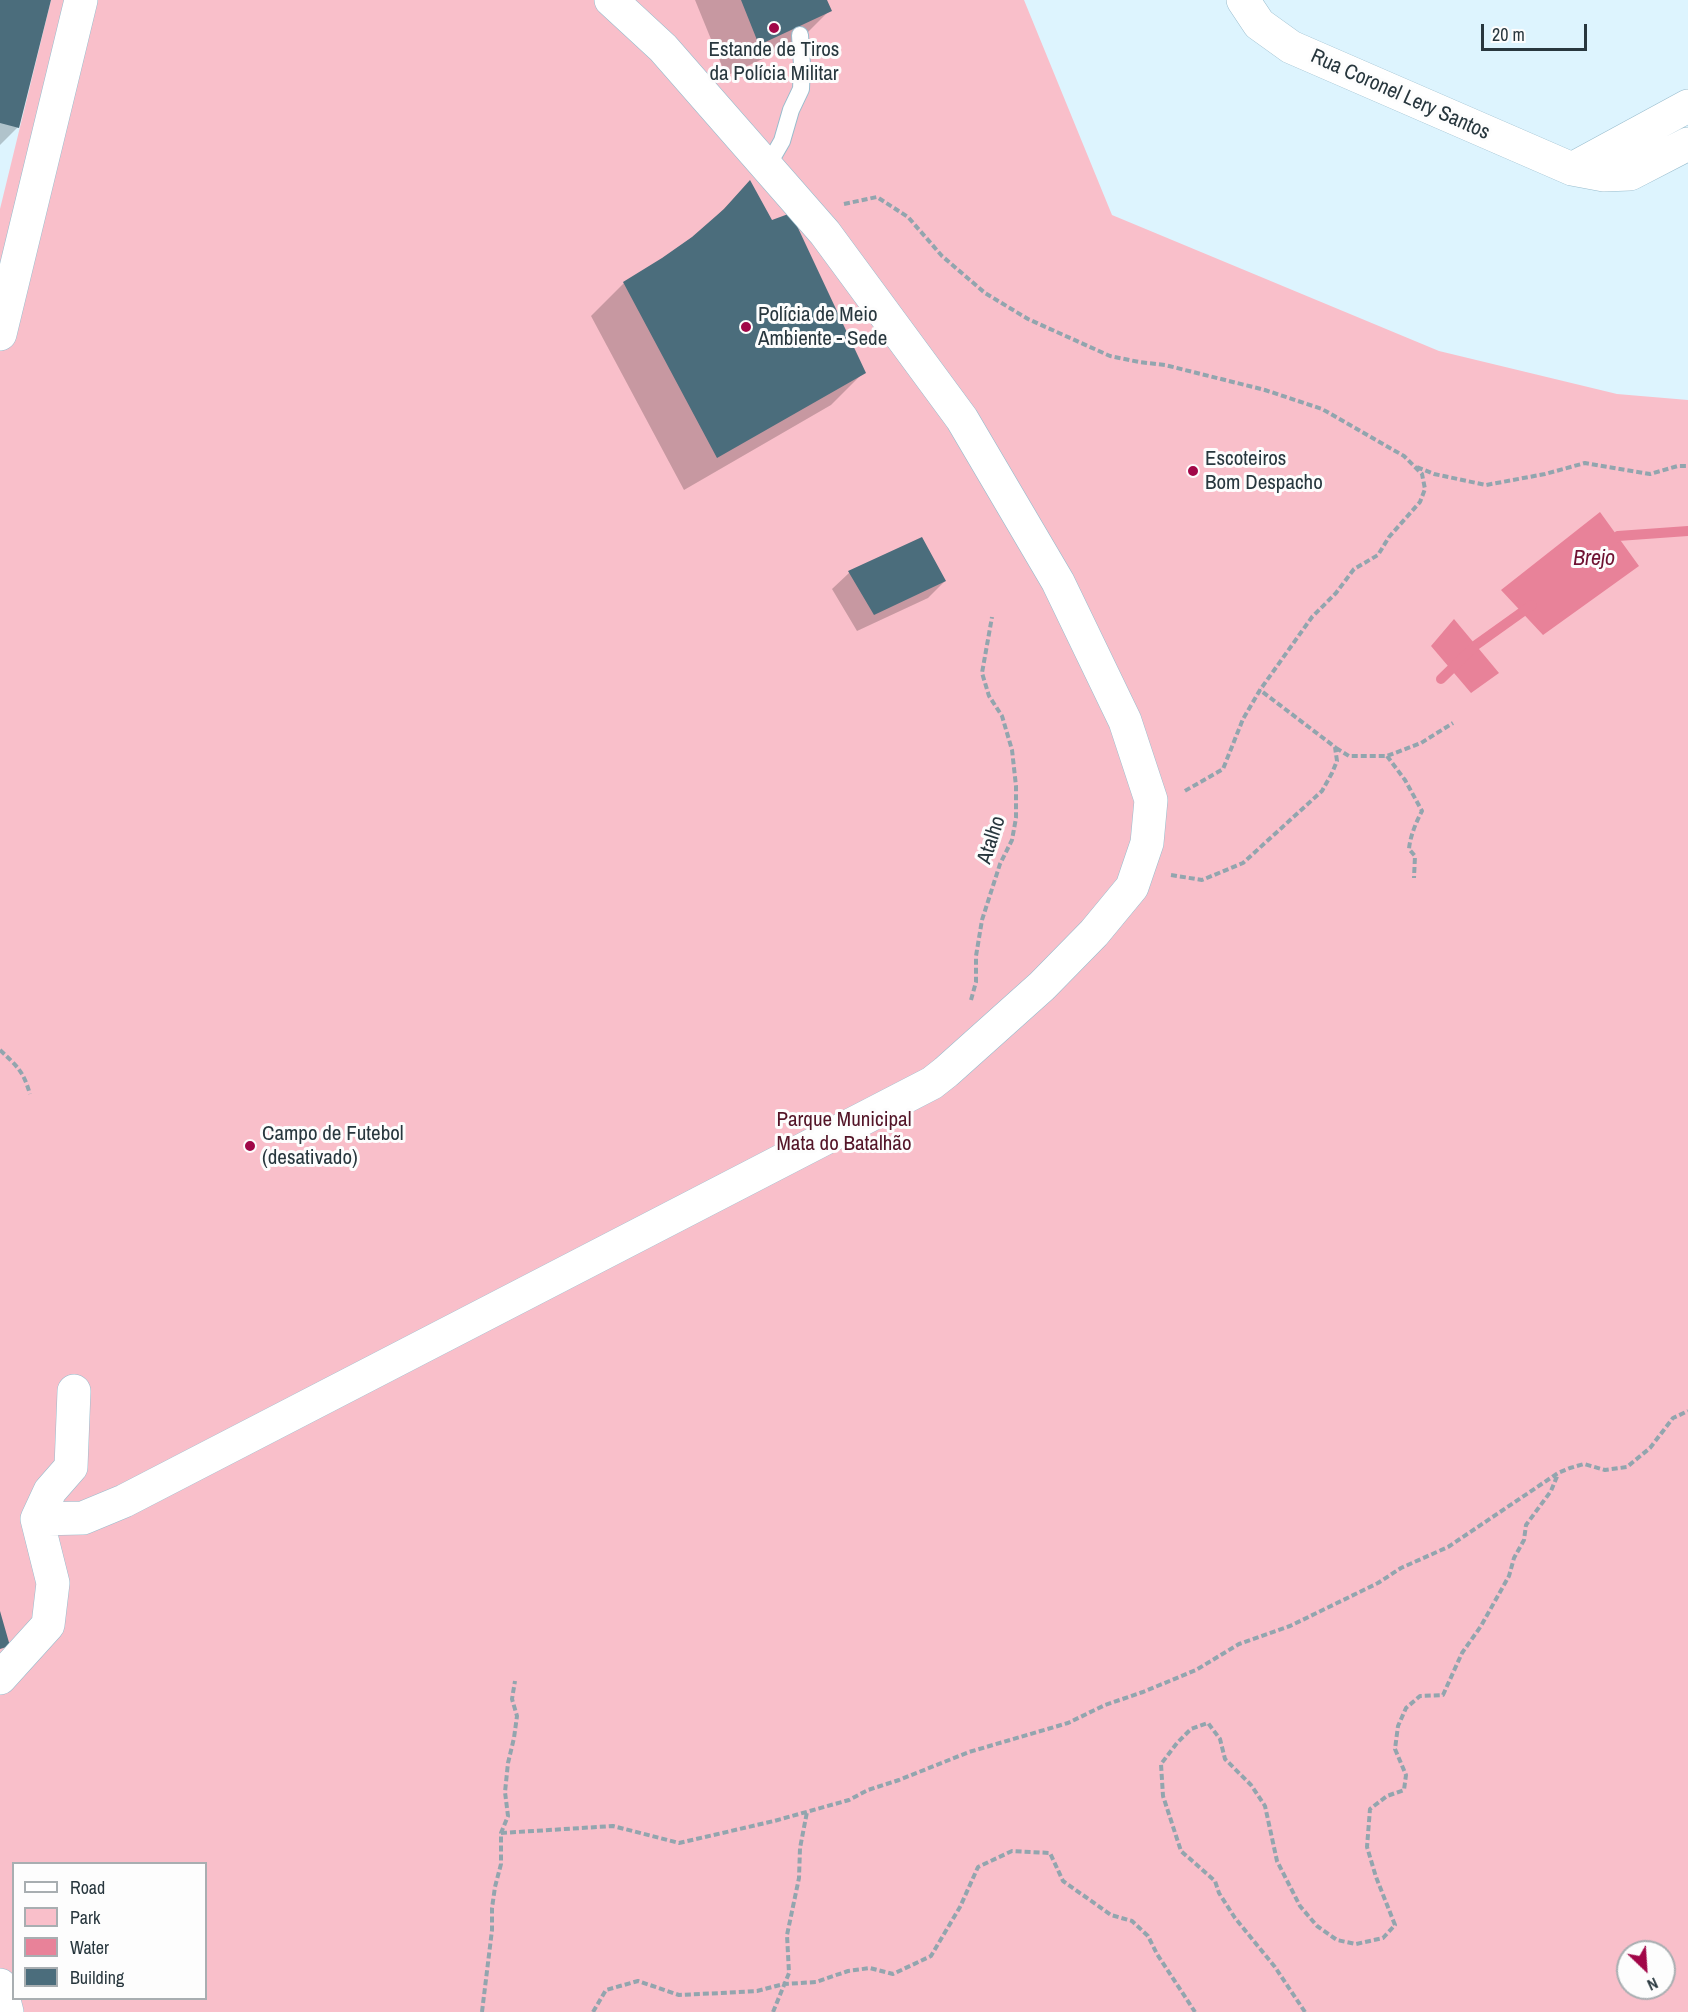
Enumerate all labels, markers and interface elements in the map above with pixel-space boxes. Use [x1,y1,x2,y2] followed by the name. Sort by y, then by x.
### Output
[1484,12,1590,50] scale bar
[767,21,781,35] marker: Estande de Tiros da Polícia Militar
[1492,22,1525,47] text: 20 m
[709,37,839,87] place label: Estande de Tiros da Polícia Militar
[1307,44,1493,146] street label: Rua Coronel Lery Santos
[758,302,887,352] place label: Polícia de Meio Ambiente - Sede
[739,320,753,334] marker: Polícia de Meio Ambiente - Sede
[1205,446,1323,496] place label: Escoteiros Bom Despacho
[1186,464,1200,478] marker: Escoteiros Bom Despacho
[1573,546,1615,572] water label: Brejo
[972,813,1012,867] street label: Atalho
[777,1107,911,1157] park label: Parque Municipal Mata do Batalhão
[262,1121,404,1171] place label: Campo de Futebol (desativado)
[243,1139,257,1153] marker: Campo de Futebol (desativado)
[12,1862,207,2000] legend
[70,1875,105,1900] text: Road
[70,1905,100,1930] text: Park
[70,1935,109,1960] text: Water
[1616,1940,1676,2000] north arrow
[70,1965,124,1990] text: Building
[1644,1973,1662,1996] text: N

